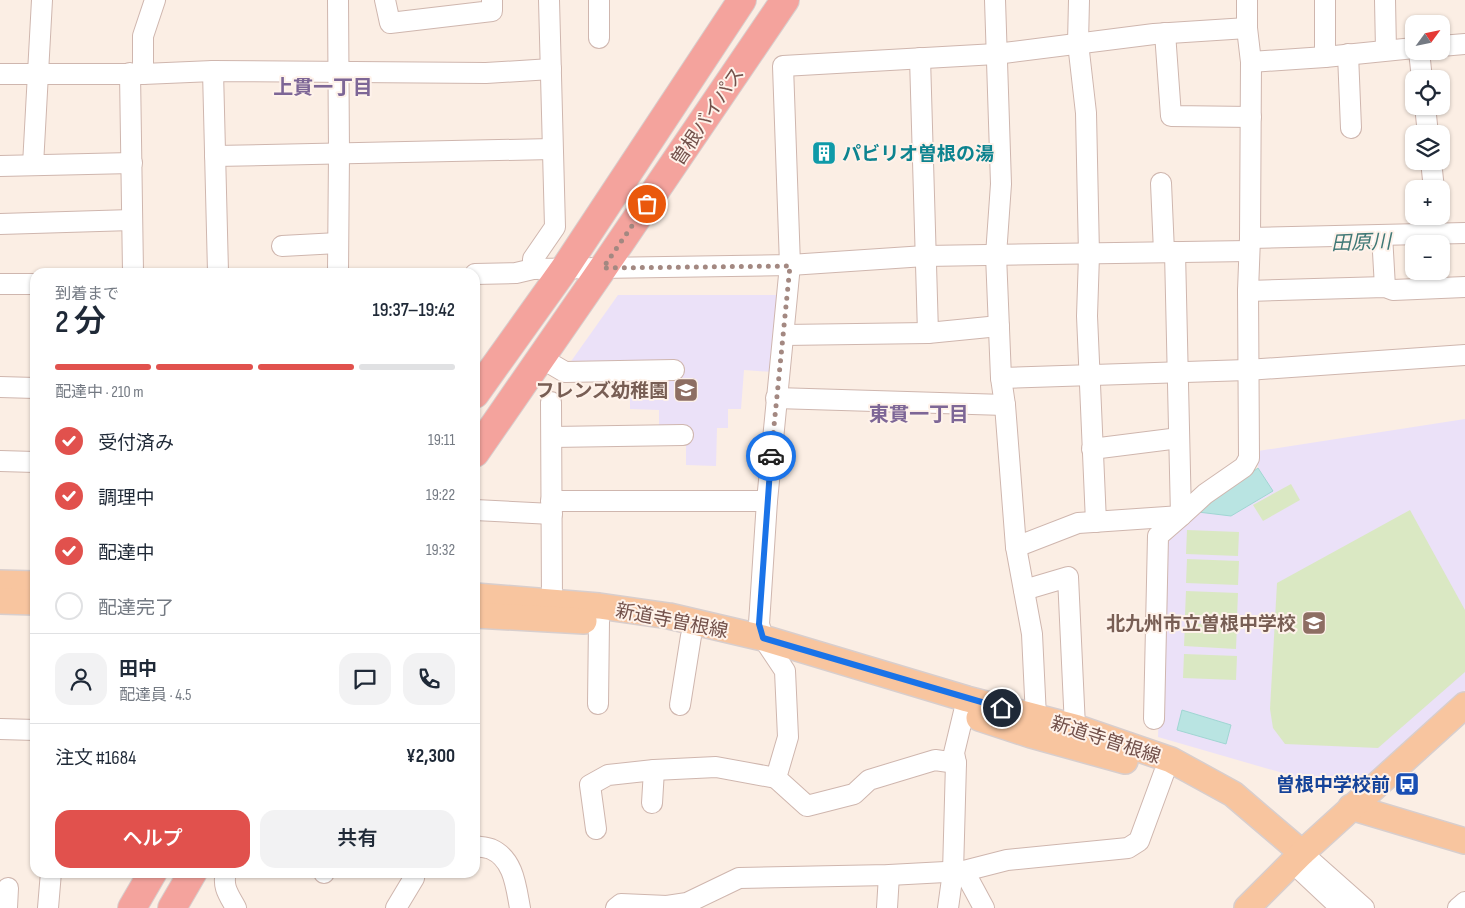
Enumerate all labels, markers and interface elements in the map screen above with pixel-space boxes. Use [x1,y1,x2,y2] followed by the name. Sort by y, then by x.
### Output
[1405,15,1450,60] north arrow
[1405,15,1450,280] map controls
[667,63,750,170] street label: 曽根バイパス
[1405,70,1450,115] button: locate
[273,76,373,100] district label: 上貫一丁目
[1405,125,1450,170] button: layers
[811,140,837,166] building icon: パビリオ曽根の湯
[842,143,994,166] place label: パビリオ曽根の湯
[1405,180,1450,225] button: +
[626,183,668,225] pin
[633,190,661,218] icon: bag
[1331,230,1393,256] water label: 田原川
[1405,235,1450,280] button: −
[55,285,119,304] text: 到着まで
[373,299,455,322] text: 19:37–19:42
[55,303,106,342] text: 2 分
[673,377,699,403] school or university icon: フレンズ幼稚園
[535,380,668,403] place label: フレンズ幼稚園
[55,383,143,402] text: 配達中 · 210 m
[869,403,969,427] district label: 東貫一丁目
[55,427,83,455] icon: check
[428,431,455,450] text: 19:11
[746,431,796,481] courier
[98,432,174,455] text: 受付済み
[757,442,785,470] icon: car
[55,482,83,510] icon: check
[426,486,455,505] text: 19:22
[98,487,155,510] text: 調理中
[55,537,83,565] icon: check
[426,541,455,560] text: 19:32
[98,542,155,565] text: 配達中
[98,597,174,620] text: 配達完了
[614,599,730,644] street label: 新道寺曽根線
[1301,610,1327,636] school or university icon: 北九州市立曽根中学校
[1106,613,1296,636] place label: 北九州市立曽根中学校
[55,653,107,705] button: person
[339,653,391,705] button: chat
[403,653,455,705] button: phone
[119,658,157,681] text: 田中
[119,686,191,705] text: 配達員 · 4.5
[981,687,1023,729] pin
[988,694,1016,722] icon: home
[1048,712,1163,769] street label: 新道寺曽根線
[406,745,455,768] text: ¥2,300
[55,747,136,770] text: 注文 #1684
[1394,771,1420,797] bus stop icon: 曽根中学校前
[1276,774,1390,797] place label: 曽根中学校前
[55,810,250,868] button: ヘルプ
[260,810,455,868] button: 共有

